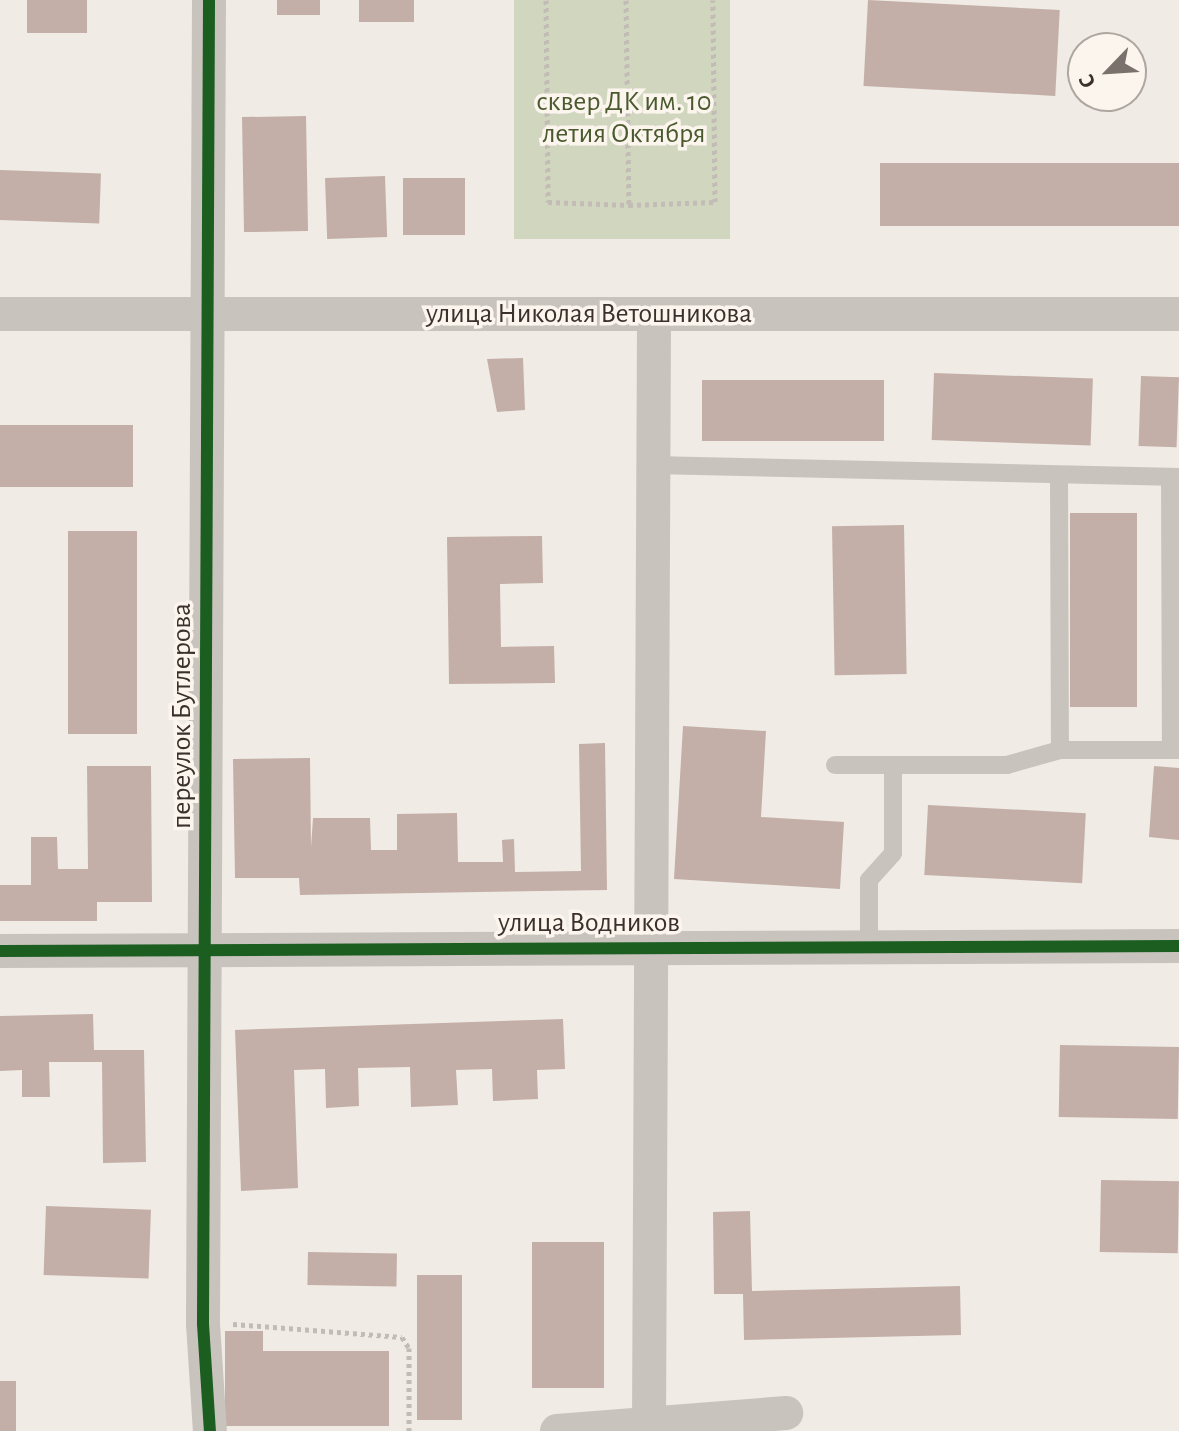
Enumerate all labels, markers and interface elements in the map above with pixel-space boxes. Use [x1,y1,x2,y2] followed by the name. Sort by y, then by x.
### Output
[1067,32,1147,112] north arrow
[1075,71,1100,91] text: С
[537,85,711,151] park label: сквер ДК им. 10 летия Октября
[426,297,752,331] street label: улица Николая Ветошникова
[165,603,199,829] street label: переулок Бутлерова
[498,906,680,940] street label: улица Водников

